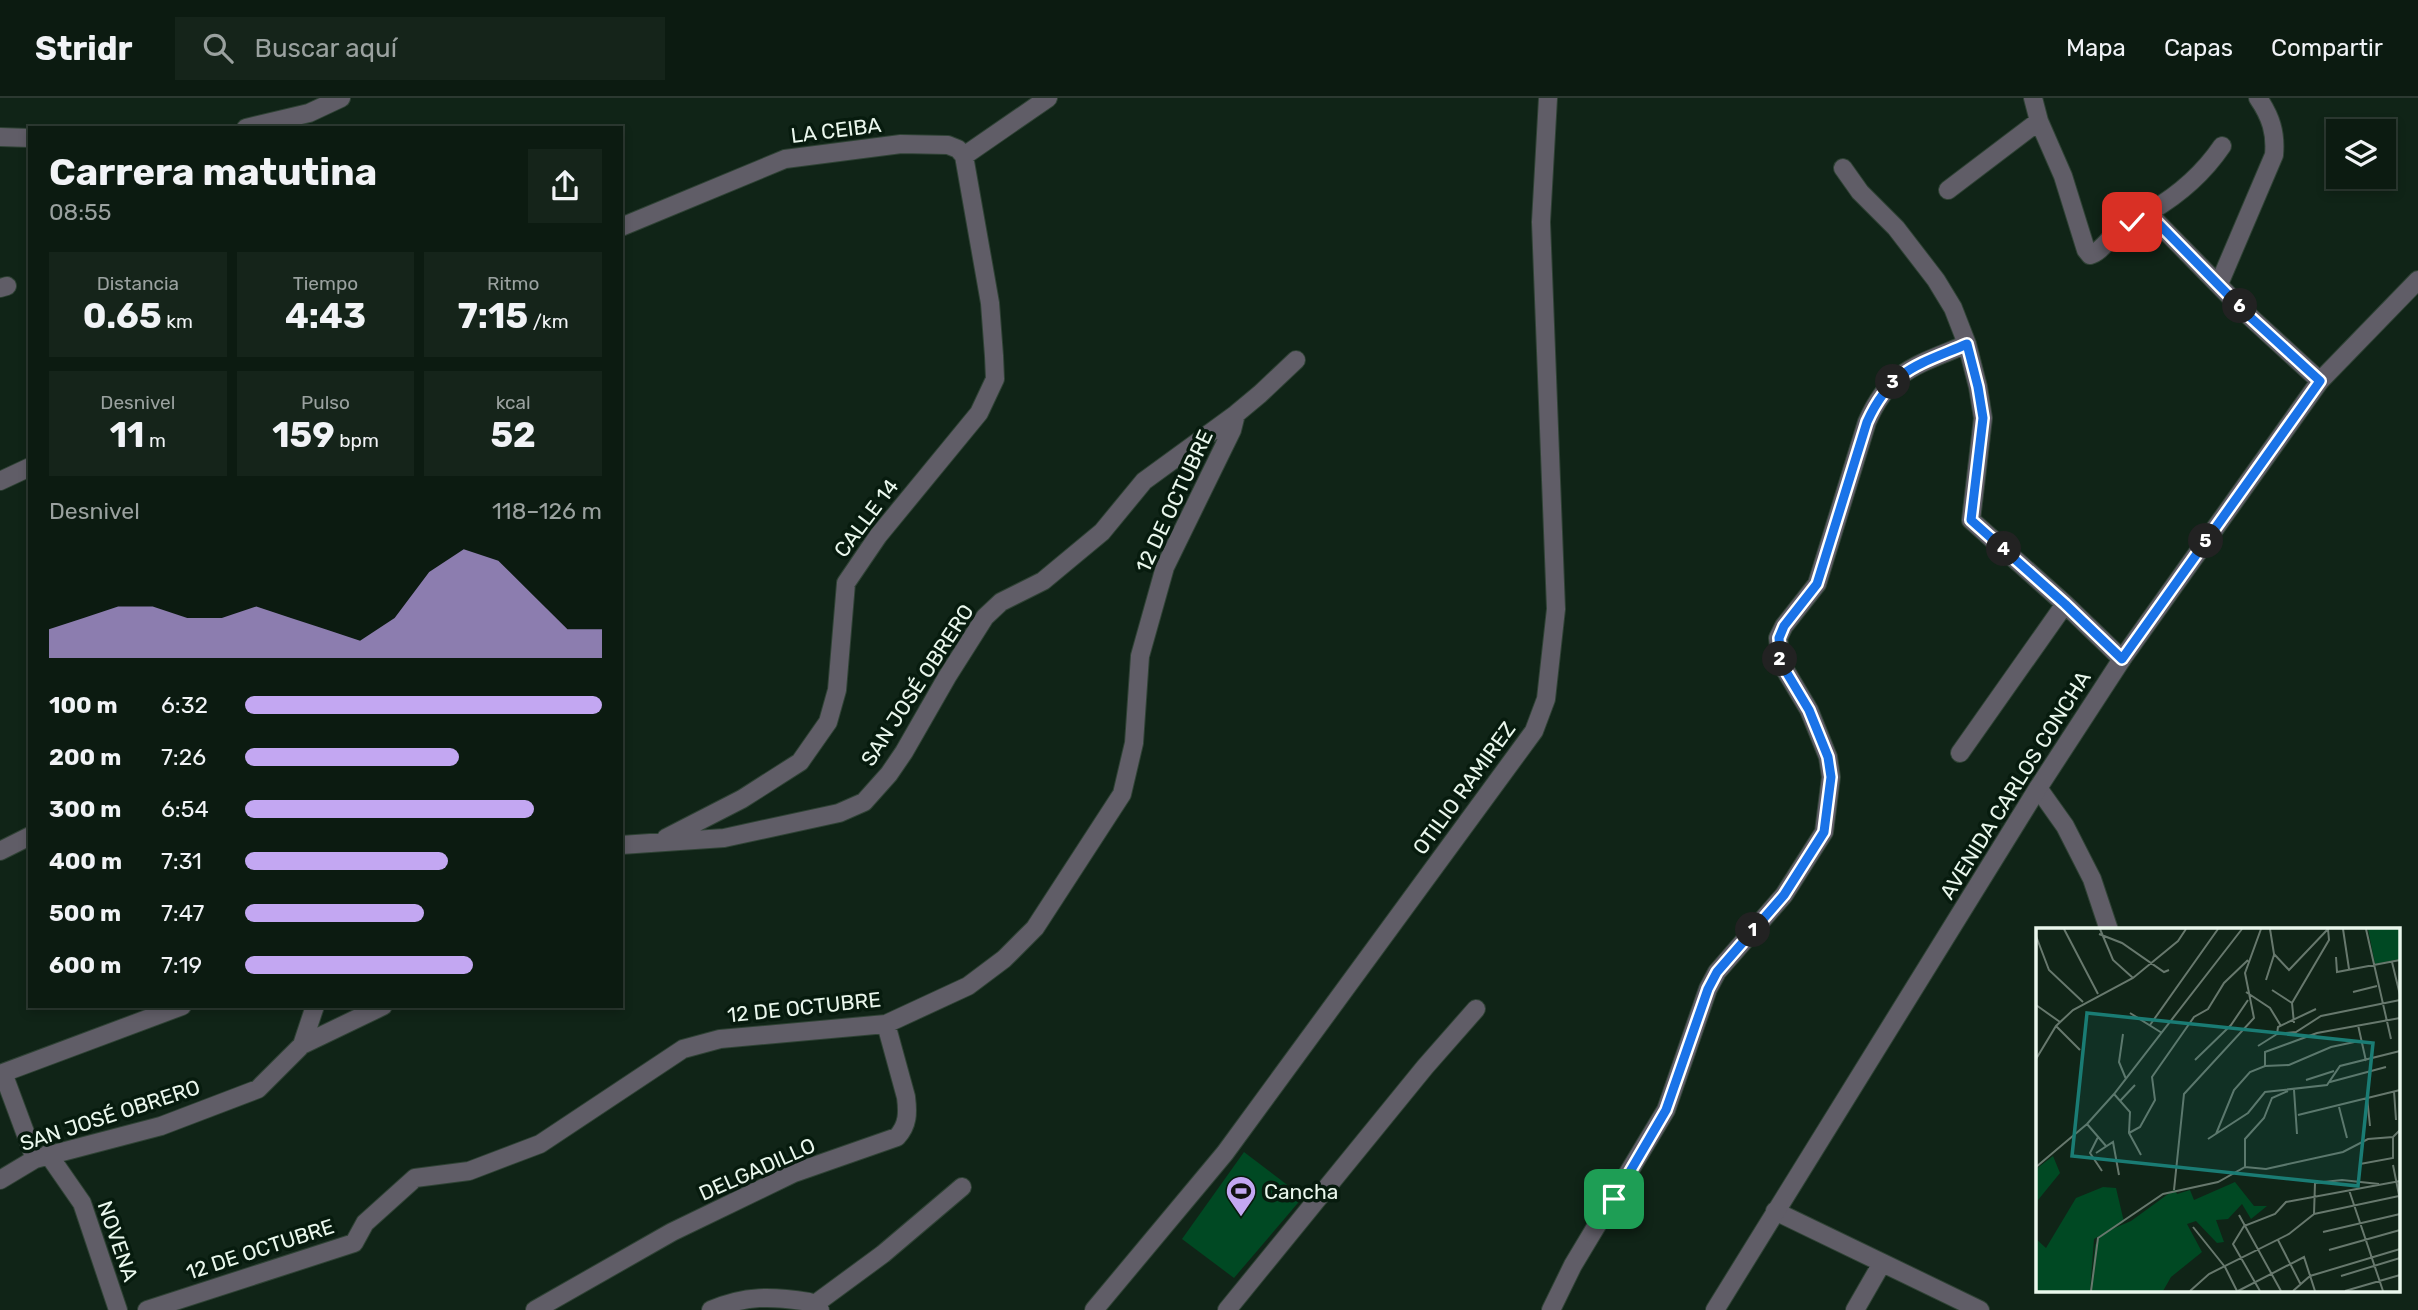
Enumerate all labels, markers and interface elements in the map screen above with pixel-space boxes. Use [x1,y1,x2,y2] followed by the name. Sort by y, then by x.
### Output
[175,17,665,80] search box
[35,29,133,68] text: Stridr
[199,29,237,67] icon: search
[255,33,397,64] text: Buscar aquí
[2066,34,2126,62] text: Mapa
[2164,34,2233,62] text: Capas
[2271,34,2383,62] text: Compartir
[789,112,883,148] street label: LA CEIBA
[2326,119,2396,189] map controls
[2326,119,2396,189] button: layers
[49,149,377,195] text: Carrera matutina
[528,149,602,223] button: share
[2102,192,2162,252] pin
[49,198,111,226] text: 08:55
[2113,203,2151,241] icon: check
[97,272,179,295] text: Distancia
[293,272,358,295] text: Tiempo
[487,272,539,295] text: Ritmo
[2222,288,2258,324] pin: 6
[2233,294,2246,317] text: 6
[83,295,162,337] text: 0.65
[285,295,366,337] text: 4:43
[458,295,528,337] text: 7:15
[162,310,193,333] text: km
[528,310,569,333] text: /km
[1876,364,1910,400] pin: 3
[1886,370,1899,393] text: 3
[100,391,175,414] text: Desnivel
[301,391,350,414] text: Pulso
[496,391,531,414] text: kcal
[110,414,144,456] text: 11
[272,414,335,456] text: 159
[490,414,536,456] text: 52
[1130,426,1218,576] street label: 12 DE OCTUBRE
[144,429,166,452] text: m
[335,429,379,452] text: bpm
[828,474,904,562] street label: CALLE 14
[49,497,140,525] text: Desnivel
[492,497,602,525] text: 118–126 m
[2188,524,2224,558] pin: 5
[2199,529,2212,552] text: 5
[1986,532,2022,566] pin: 4
[1997,537,2010,560] text: 4
[855,599,979,771] street label: SAN JOSÉ OBRERO
[1762,642,1798,676] pin: 2
[1773,647,1786,670] text: 2
[1934,666,2096,904] street label: AVENIDA CARLOS CONCHA
[49,691,118,719] text: 100 m
[161,691,208,719] text: 6:32
[1407,717,1521,859] street label: OTILIO RAMIREZ
[49,743,121,771] text: 200 m
[161,743,206,771] text: 7:26
[49,795,121,823] text: 300 m
[161,795,209,823] text: 6:54
[49,847,122,875] text: 400 m
[161,847,202,875] text: 7:31
[49,899,121,927] text: 500 m
[161,899,204,927] text: 7:47
[1736,912,1770,948] pin: 1
[1748,918,1757,941] text: 1
[2036,928,2400,1292] inset map
[49,951,121,979] text: 600 m
[161,951,202,979] text: 7:19
[726,986,882,1028] street label: 12 DE OCTUBRE
[17,1074,203,1156] street label: SAN JOSÉ OBRERO
[695,1132,819,1206] street label: DELGADILLO
[1584,1169,1644,1229] pin
[1224,1174,1258,1218] sports icon: Cancha
[1264,1179,1338,1204] place label: Cancha
[1595,1180,1633,1218] icon: arrive
[93,1197,143,1285] street label: NOVENA
[183,1213,337,1285] street label: 12 DE OCTUBRE

